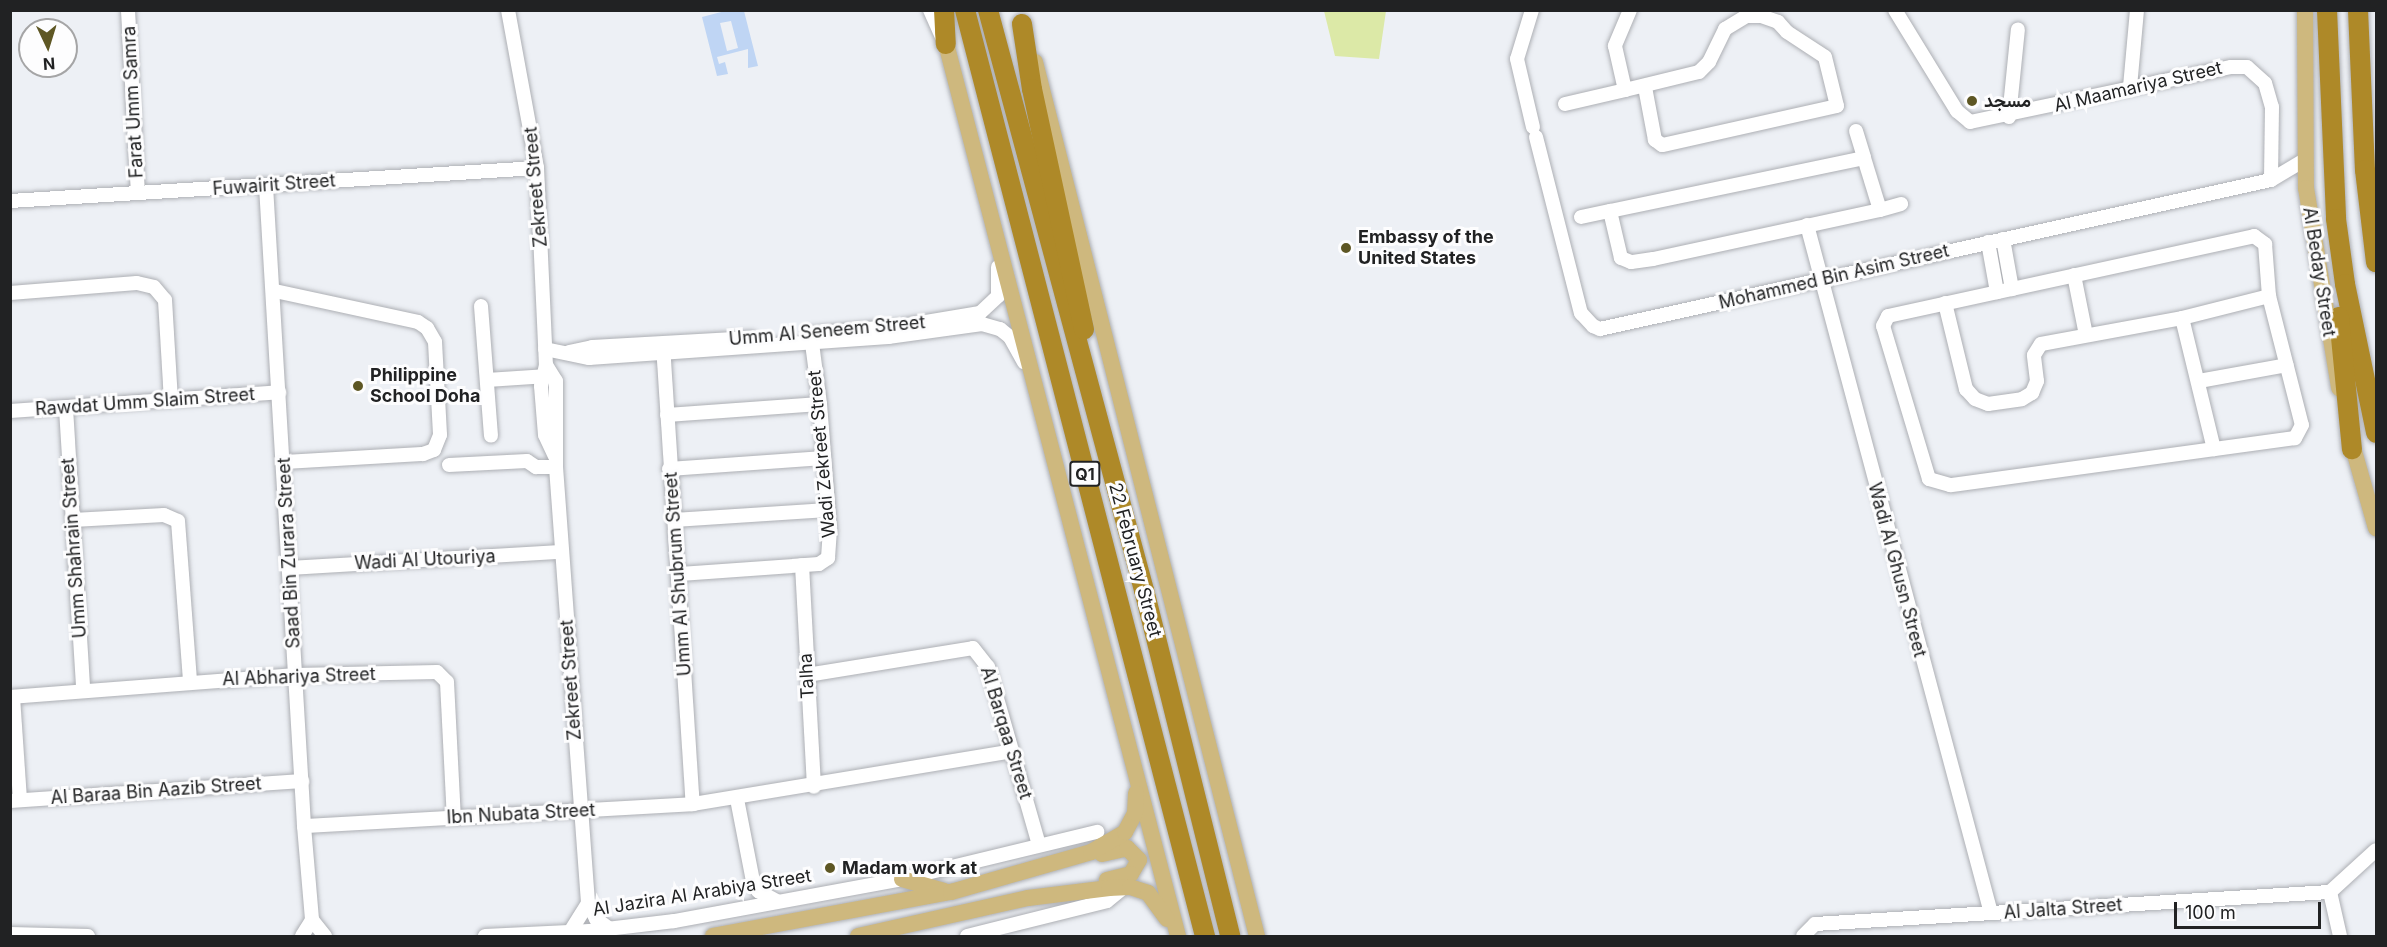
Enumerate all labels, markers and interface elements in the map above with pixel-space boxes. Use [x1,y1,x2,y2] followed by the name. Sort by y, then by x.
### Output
[18,18,78,78] north arrow
[118,25,148,179] street label: Farat Umm Samra
[42,54,56,74] text: N
[2052,57,2224,117] street label: Al Maamariya Street
[1984,90,2031,112] place label: مسجد
[1965,94,1979,108] marker: مسجد
[520,126,552,248] street label: Zekreet Street
[212,170,336,200] street label: Fuwairit Street
[2298,206,2340,338] street label: Al Beday Street
[1358,227,1494,270] place label: Embassy of the United States
[1717,240,1951,314] street label: Mohammed Bin Asim Street
[1339,241,1353,255] marker: Embassy of the United States
[728,312,926,350] street label: Umm Al Seneem Street
[370,365,480,407] place label: Philippine School Doha
[804,369,840,539] street label: Wadi Zekreet Street
[351,379,365,393] marker: Philippine School Doha
[34,384,256,420] street label: Rawdat Umm Slaim Street
[57,457,91,639] street label: Umm Shahrain Street
[273,457,305,649] street label: Saad Bin Zurara Street
[1068,461,1102,487] road number: Q1
[660,471,696,677] street label: Umm Al Shubrum Street
[1104,480,1166,640] street label: 22 February Street
[1863,480,1931,660] street label: Wadi Al Ghusn Street
[354,546,496,574] street label: Wadi Al Utouriya
[556,619,586,741] street label: Zekreet Street
[795,653,819,699] street label: Talha
[222,664,376,690] street label: Al Abhariya Street
[976,664,1036,802] street label: Al Barqaa Street
[50,773,262,809] street label: Al Baraa Bin Aazib Street
[446,799,596,829] street label: Ibn Nubata Street
[842,857,977,879] place label: Madam work at
[823,861,837,875] marker: Madam work at
[591,865,813,921] street label: Al Jazira Al Arabiya Street
[2177,890,2324,928] scale bar
[2003,894,2123,924] street label: Al Jalta Street
[2185,902,2236,923] text: 100 m

